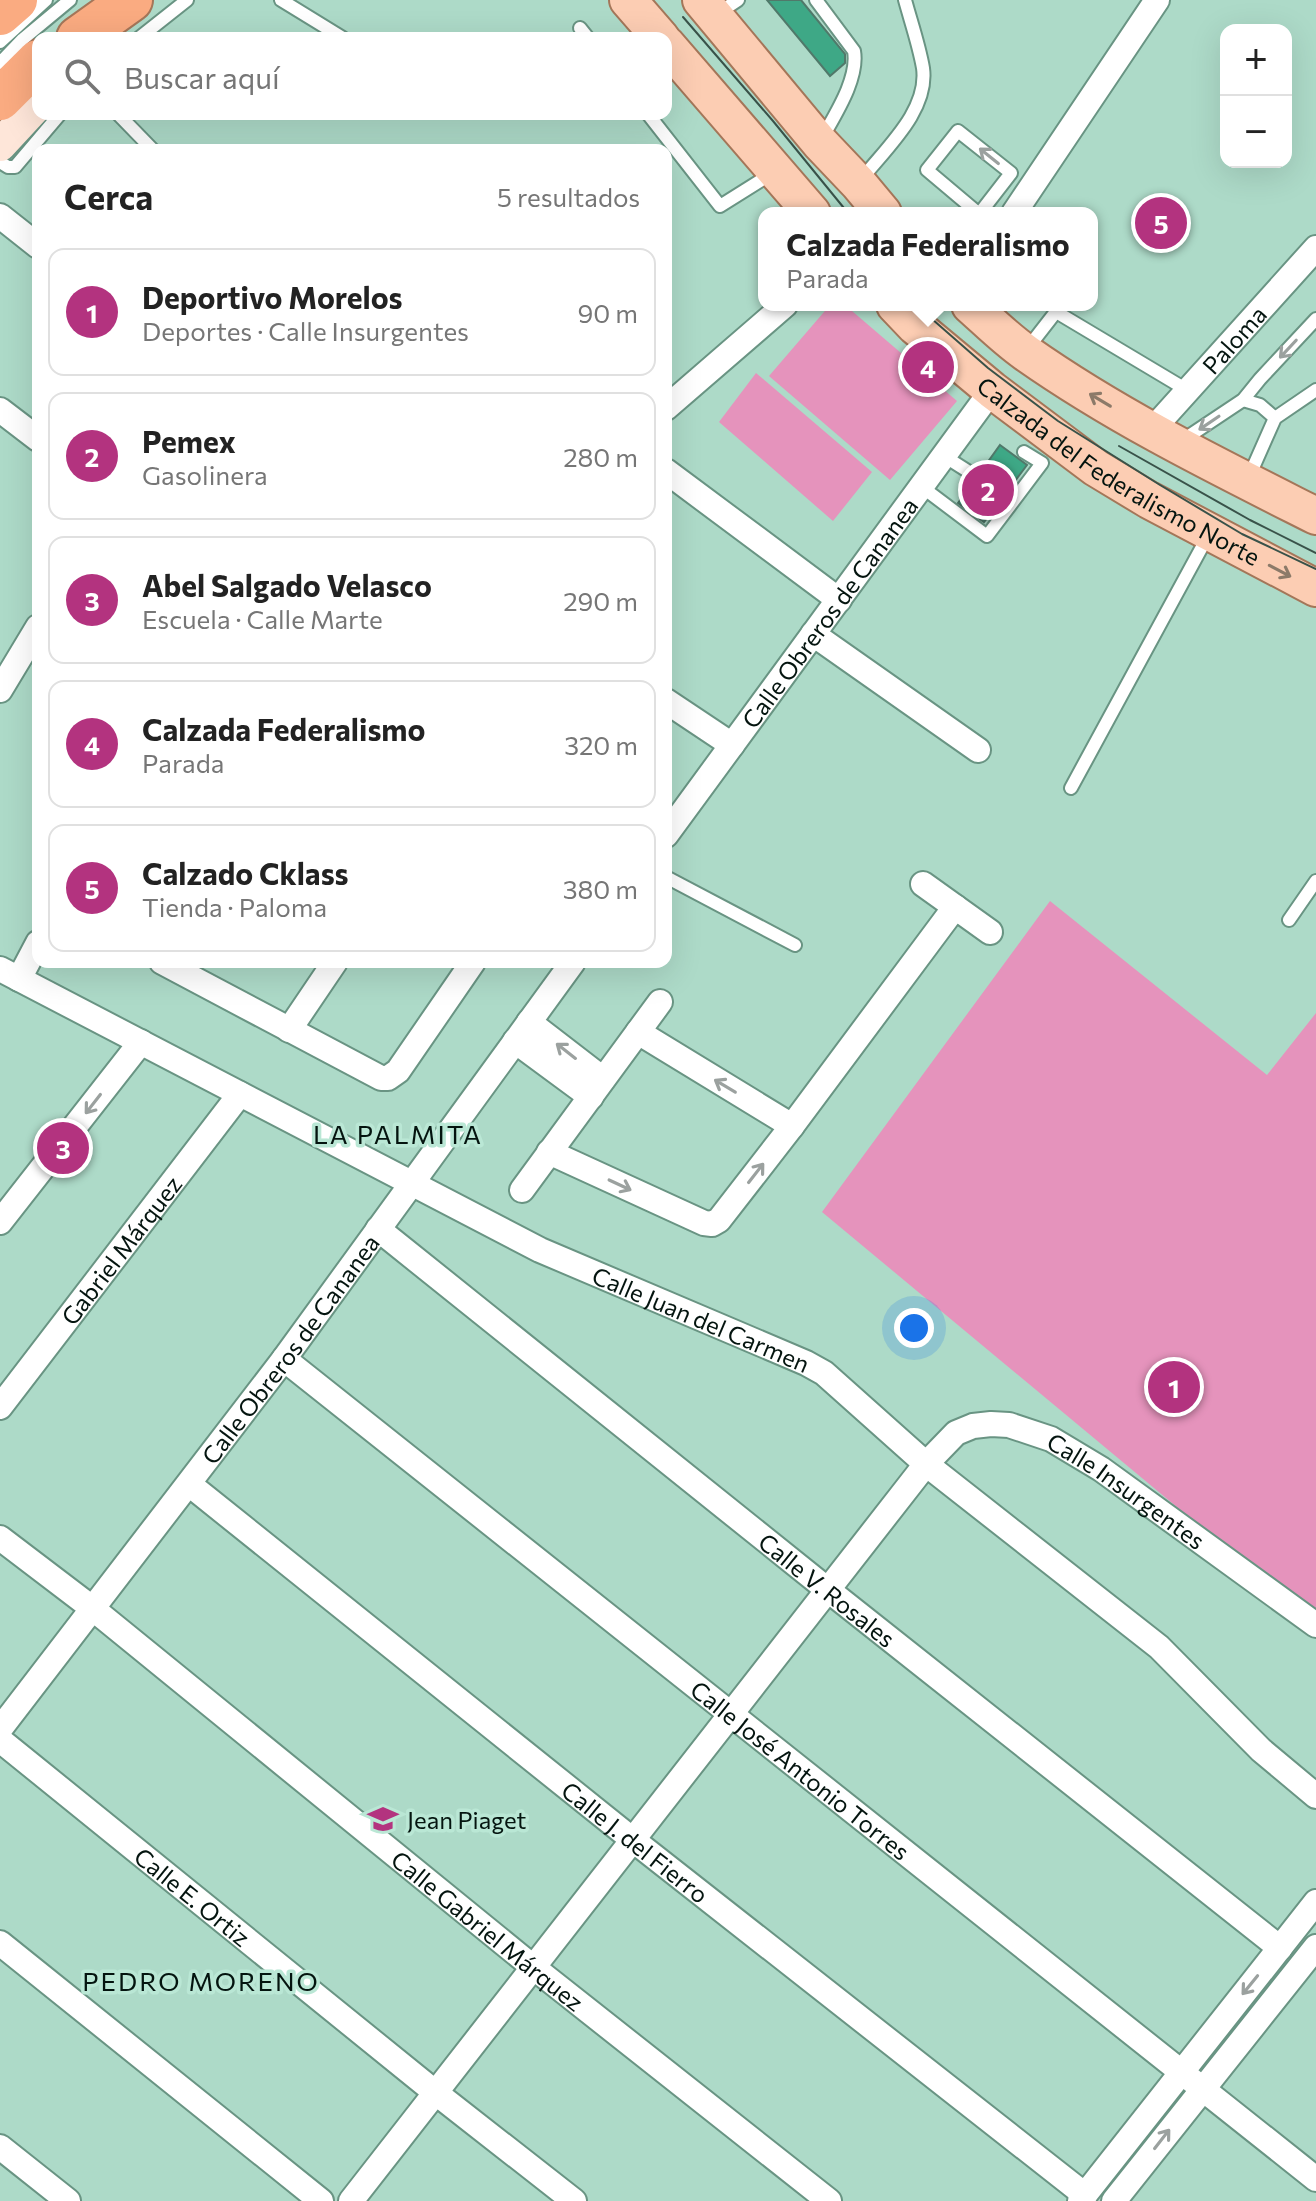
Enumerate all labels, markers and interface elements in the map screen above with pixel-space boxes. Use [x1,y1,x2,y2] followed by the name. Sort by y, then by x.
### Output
[1220,24,1292,168] map controls
[1220,24,1292,96] button: +
[32,32,672,120] search box
[60,54,104,98] icon: search
[124,58,280,95] text: Buscar aquí
[1220,96,1292,168] button: −
[979,147,1000,165] one-way arrow
[64,175,153,217] text: Cerca
[497,181,640,212] text: 5 resultados
[1135,193,1187,253] pin: 5
[758,207,1098,311] popup
[786,225,1070,262] text: Calzada Federalismo
[786,262,869,293] text: Parada
[142,278,402,315] text: Deportivo Morelos
[86,297,98,328] text: 1
[578,297,638,328] text: 90 m
[1196,299,1272,379] street label: Paloma
[142,315,469,346] text: Deportes · Calle Insurgentes
[902,337,954,397] pin: 4
[1279,339,1298,358] one-way arrow
[972,370,1265,571] street label: Calzada del Federalismo Norte
[1089,392,1112,408] one-way arrow
[1199,415,1221,431] one-way arrow
[142,422,236,459] text: Pemex
[85,441,99,472] text: 2
[563,441,638,472] text: 280 m
[142,459,268,490] text: Gasolinera
[962,460,1014,520] pin: 2
[735,491,923,733] street label: Calle Obreros de Cananea
[1268,563,1292,579] one-way arrow
[142,566,432,603] text: Abel Salgado Velasco
[84,585,100,616] text: 3
[563,585,638,616] text: 290 m
[142,603,383,634] text: Escuela · Calle Marte
[142,710,425,747] text: Calzada Federalismo
[84,729,100,760] text: 4
[564,729,638,760] text: 320 m
[142,747,224,778] text: Parada
[142,854,349,891] text: Calzado Cklass
[84,873,100,904] text: 5
[563,873,638,904] text: 380 m
[142,891,327,922] text: Tienda · Paloma
[556,1042,577,1059] one-way arrow
[714,1077,737,1093] one-way arrow
[84,1093,102,1114] one-way arrow
[37,1118,89,1178] pin: 3
[313,1118,483,1149] district label: LA PALMITA
[747,1163,764,1184] one-way arrow
[54,1170,187,1330] street label: Gabriel Márquez
[608,1178,632,1193] one-way arrow
[195,1229,384,1469] street label: Calle Obreros de Cananea
[588,1260,814,1377] street label: Calle Juan del Carmen
[894,1308,934,1348] your location
[1148,1357,1200,1417] pin: 1
[1042,1426,1211,1555] street label: Calle Insurgentes
[753,1526,902,1652] street label: Calle V. Rosales
[686,1674,916,1865] street label: Calle José Antonio Torres
[556,1775,715,1908] street label: Calle J. del Fierro
[366,1802,400,1836] school or university icon: Jean Piaget
[407,1805,527,1834] place label: Jean Piaget
[129,1841,256,1951] street label: Calle E. Ortiz
[386,1844,590,2016] street label: Calle Gabriel Márquez
[82,1965,320,1996] district label: PEDRO MORENO
[1241,1974,1259,1995] one-way arrow
[1153,2129,1171,2150] one-way arrow

